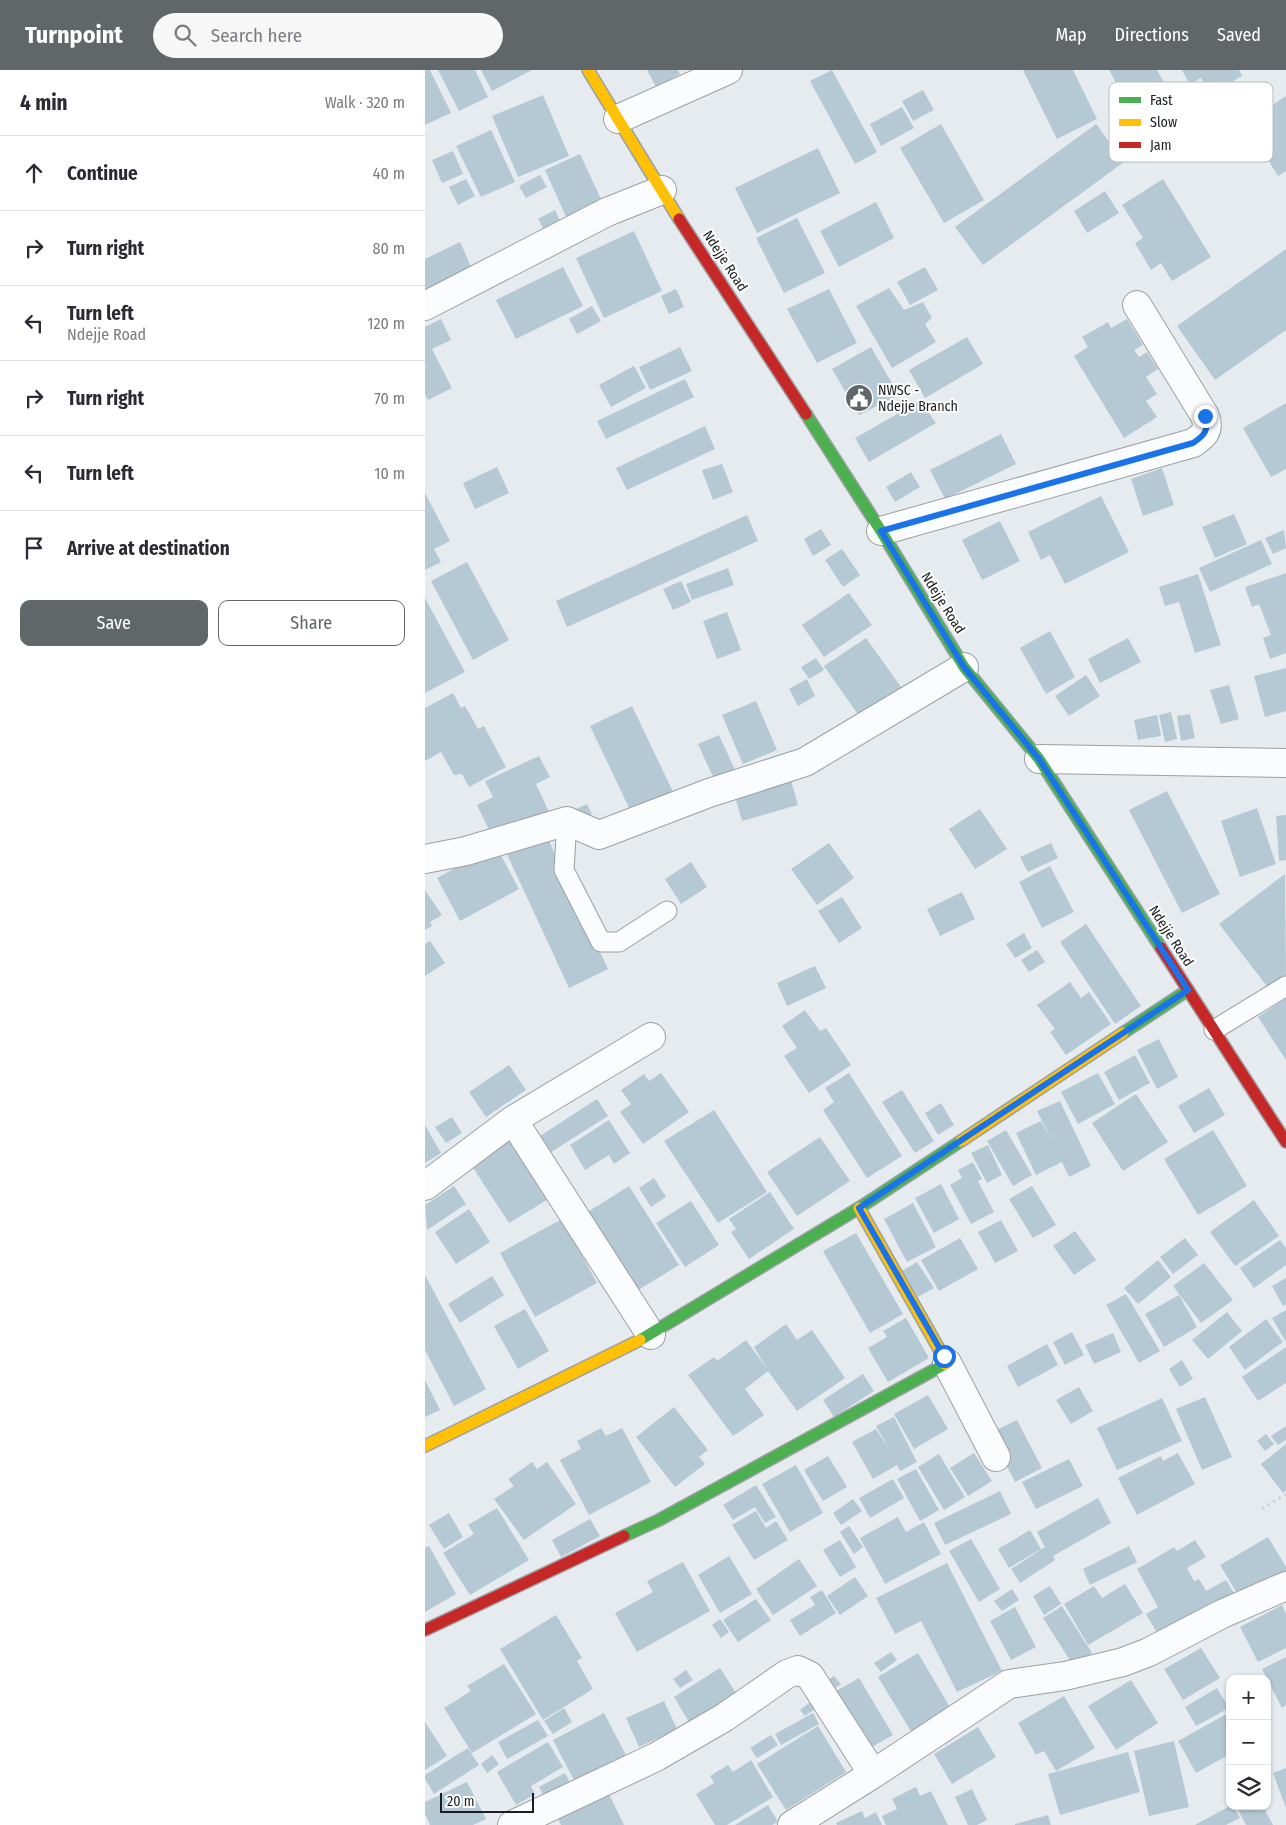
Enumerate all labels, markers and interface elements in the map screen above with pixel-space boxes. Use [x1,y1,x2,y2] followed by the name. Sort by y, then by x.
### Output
[153,13,503,58] search box
[25,21,123,49] text: Turnpoint
[171,21,199,49] icon: search
[211,24,302,47] text: Search here
[1055,24,1087,46] text: Map
[1115,24,1189,46] text: Directions
[1217,24,1261,46] text: Saved
[1109,82,1273,162] legend
[20,90,68,116] text: 4 min
[1150,92,1173,109] text: Fast
[325,93,405,112] text: Walk · 320 m
[1150,114,1177,131] text: Slow
[1150,137,1171,154] text: Jam
[20,159,48,187] icon: ahead
[67,162,138,185] text: Continue
[373,164,405,183] text: 40 m
[699,227,751,295] street label: Ndejje Road
[20,234,48,262] icon: right
[67,237,144,260] text: Turn right
[373,239,405,258] text: 80 m
[67,302,134,325] text: Turn left
[20,309,48,337] icon: left
[367,314,405,333] text: 120 m
[67,325,146,344] text: Ndejje Road
[878,382,958,415] place label: NWSC - Ndejje Branch
[844,383,874,413] public building icon: NWSC - Ndejje Branch
[20,384,48,412] icon: right
[67,387,144,410] text: Turn right
[374,389,405,408] text: 70 m
[1194,405,1217,428] route end
[20,459,48,487] icon: left
[67,462,134,485] text: Turn left
[374,464,405,483] text: 10 m
[20,534,48,562] icon: arrive
[67,537,230,560] text: Arrive at destination
[917,569,969,637] street label: Ndejje Road
[20,600,208,646] button: Save
[218,600,405,646] button: Share
[1145,902,1197,970] street label: Ndejje Road
[933,1345,956,1368] route start
[1226,1675,1271,1810] map controls
[1226,1675,1271,1720] button: +
[1226,1720,1271,1765] button: −
[1226,1765,1271,1810] button: layers
[440,1790,534,1813] scale bar
[447,1793,475,1810] text: 20 m

